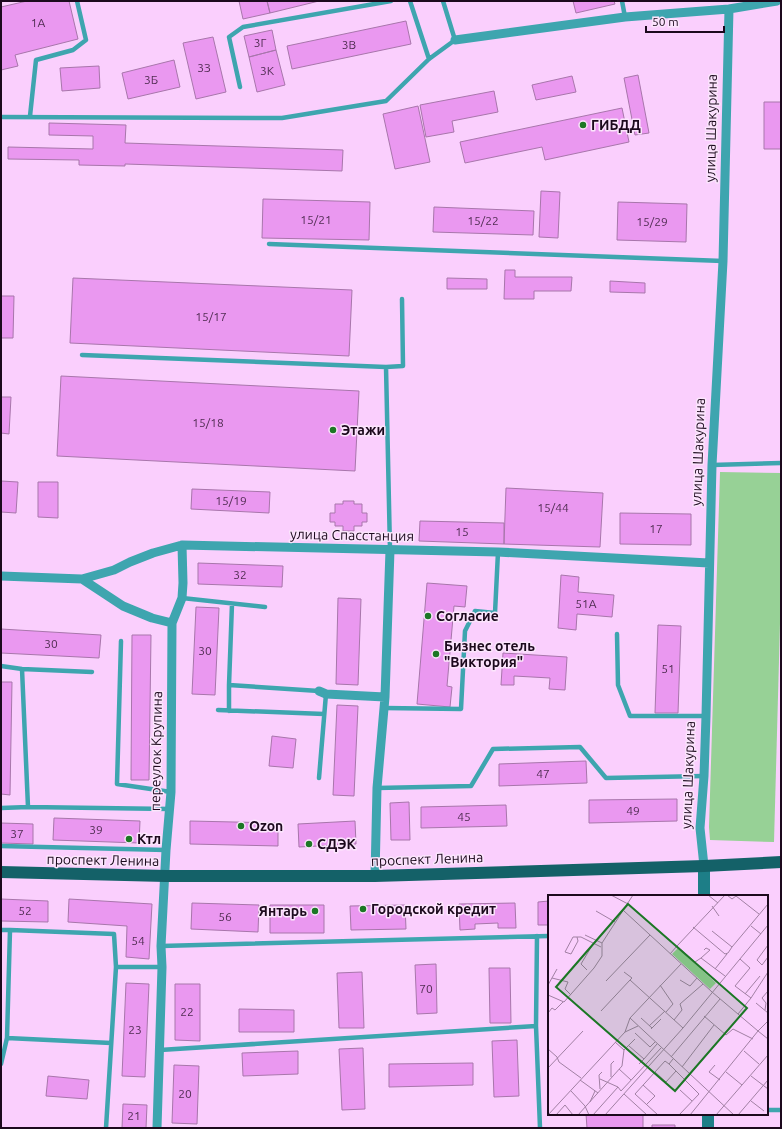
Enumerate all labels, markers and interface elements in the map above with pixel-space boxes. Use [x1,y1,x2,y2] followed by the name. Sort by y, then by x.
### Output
[646,8,724,34] scale bar
[652,15,679,28] text: 50 m
[31,16,45,29] house number: 1А
[254,36,266,49] house number: 3Г
[342,38,356,51] house number: 3В
[197,61,211,74] house number: 3З
[260,64,275,77] house number: 3К
[144,73,158,86] house number: 3Б
[702,74,720,182] street label: улица Шакурина
[591,117,641,133] place label: ГИБДД
[578,120,588,130] marker: ГИБДД
[300,213,332,226] house number: 15/21
[467,214,499,227] house number: 15/22
[636,215,668,228] house number: 15/29
[195,310,227,323] house number: 15/17
[688,398,708,506] street label: улица Шакурина
[192,416,224,429] house number: 15/18
[341,422,385,438] place label: Этажи
[328,425,338,435] marker: Этажи
[215,494,247,507] house number: 15/19
[537,501,569,514] house number: 15/44
[649,522,663,535] house number: 17
[455,525,469,538] house number: 15
[290,526,414,544] street label: улица Спасстанция
[233,568,247,581] house number: 32
[575,597,597,610] house number: 51А
[436,608,499,624] place label: Согласие
[423,611,433,621] marker: Согласие
[44,637,58,650] house number: 30
[444,638,535,670] place label: Бизнес отель "Виктория"
[198,644,212,657] house number: 30
[431,649,441,659] marker: Бизнес отель "Виктория"
[661,662,675,675] house number: 51
[147,691,165,811] street label: переулок Крупина
[678,721,698,829] street label: улица Шакурина
[536,767,550,780] house number: 47
[626,804,640,817] house number: 49
[457,810,471,823] house number: 45
[249,818,283,834] place label: Ozon
[236,821,246,831] marker: Ozon
[89,823,103,836] house number: 39
[10,827,24,840] house number: 37
[137,831,161,847] place label: Ктл
[124,834,134,844] marker: Ктл
[317,836,357,852] place label: СДЭК
[304,839,314,849] marker: СДЭК
[370,849,484,869] street label: проспект Ленина
[47,851,159,869] street label: проспект Ленина
[548,895,768,1115] inset map
[371,901,496,917] place label: Городской кредит
[259,903,307,919] place label: Янтарь
[18,904,32,917] house number: 52
[358,904,368,914] marker: Городской кредит
[310,906,320,916] marker: Янтарь
[218,910,232,923] house number: 56
[131,934,145,947] house number: 54
[419,982,433,995] house number: 70
[180,1005,194,1018] house number: 22
[128,1023,142,1036] house number: 23
[178,1087,192,1100] house number: 20
[127,1109,141,1122] house number: 21

